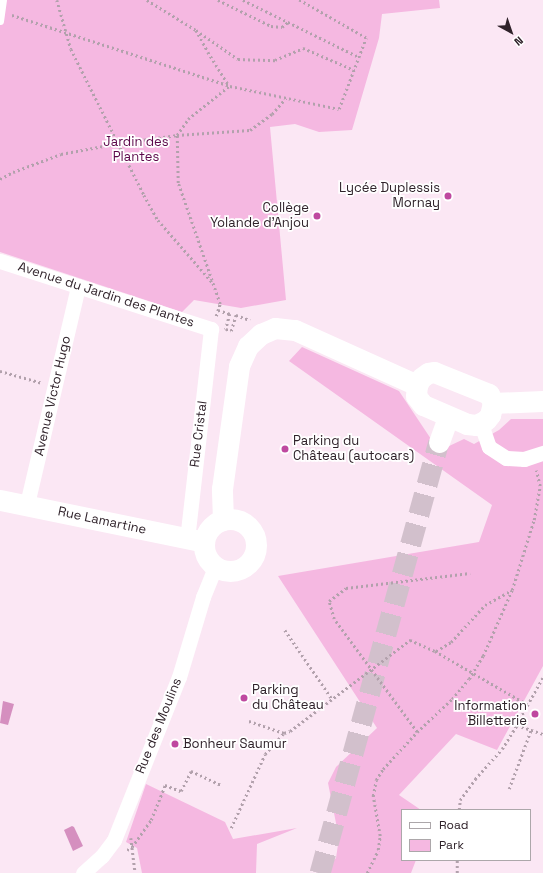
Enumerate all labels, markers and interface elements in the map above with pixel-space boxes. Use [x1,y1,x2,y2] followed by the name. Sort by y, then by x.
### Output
[491,12,531,52] north arrow
[511,33,526,49] text: N
[103,135,169,166] park label: Jardin des Plantes
[339,181,440,212] place label: Lycée Duplessis Mornay
[443,191,453,201] marker: Lycée Duplessis Mornay
[210,201,309,232] place label: Collège Yolande d'Anjou
[312,211,322,221] marker: Collège Yolande d'Anjou
[16,259,196,331] street label: Avenue du Jardin des Plantes
[32,334,74,458] street label: Avenue Victor Hugo
[187,400,211,468] street label: Rue Cristal
[293,434,414,465] place label: Parking du Château (autocars)
[280,444,290,454] marker: Parking du Château (autocars)
[56,504,148,538] street label: Rue Lamartine
[133,676,185,776] street label: Rue des Moulins
[252,683,324,714] place label: Parking du Château
[239,693,249,703] marker: Parking du Château
[454,699,527,730] place label: Information Billetterie
[530,709,540,719] marker: Information Billetterie
[183,736,287,752] place label: Bonheur Saumur
[170,739,180,749] marker: Bonheur Saumur
[401,809,531,861] legend
[439,817,468,833] text: Road
[439,837,464,853] text: Park

